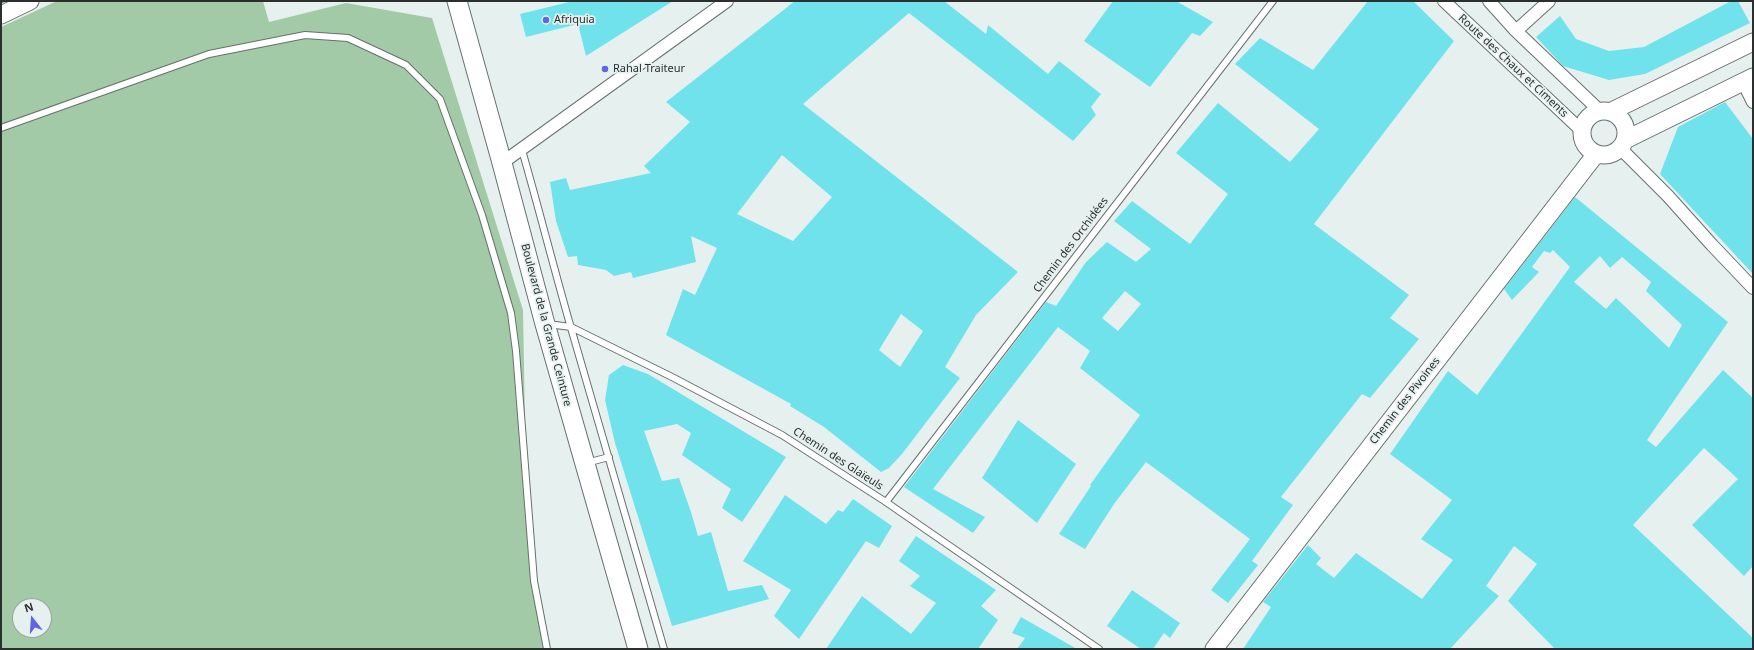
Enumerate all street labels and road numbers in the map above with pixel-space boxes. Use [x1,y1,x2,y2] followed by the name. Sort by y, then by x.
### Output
[1455,12,1571,120] street label: Route des Chaux et Ciments
[1031,195,1111,295] street label: Chemin des Orchidées
[518,242,574,408] street label: Boulevard de la Grande Ceinture
[1367,355,1443,447] street label: Chemin des Pivoines
[790,425,886,493] street label: Chemin des Glaïeuls

